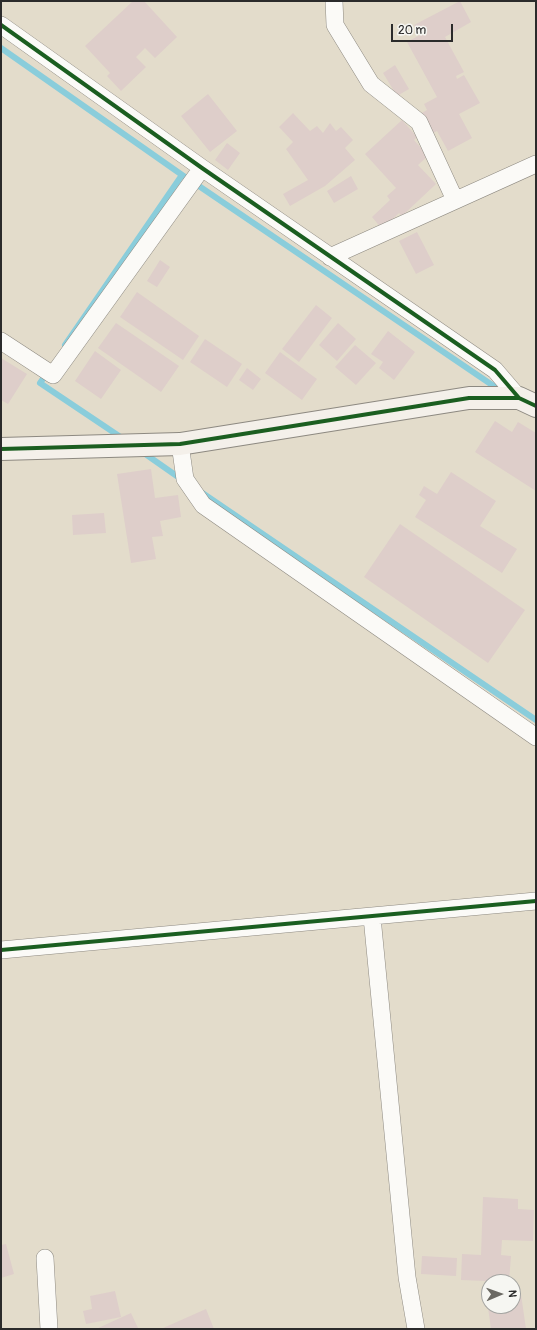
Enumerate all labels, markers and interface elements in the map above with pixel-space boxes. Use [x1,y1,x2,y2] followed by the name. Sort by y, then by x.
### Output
[393,16,455,42] scale bar
[398,23,426,38] text: 20 m
[481,1274,521,1314] north arrow
[506,1290,519,1298] text: N

